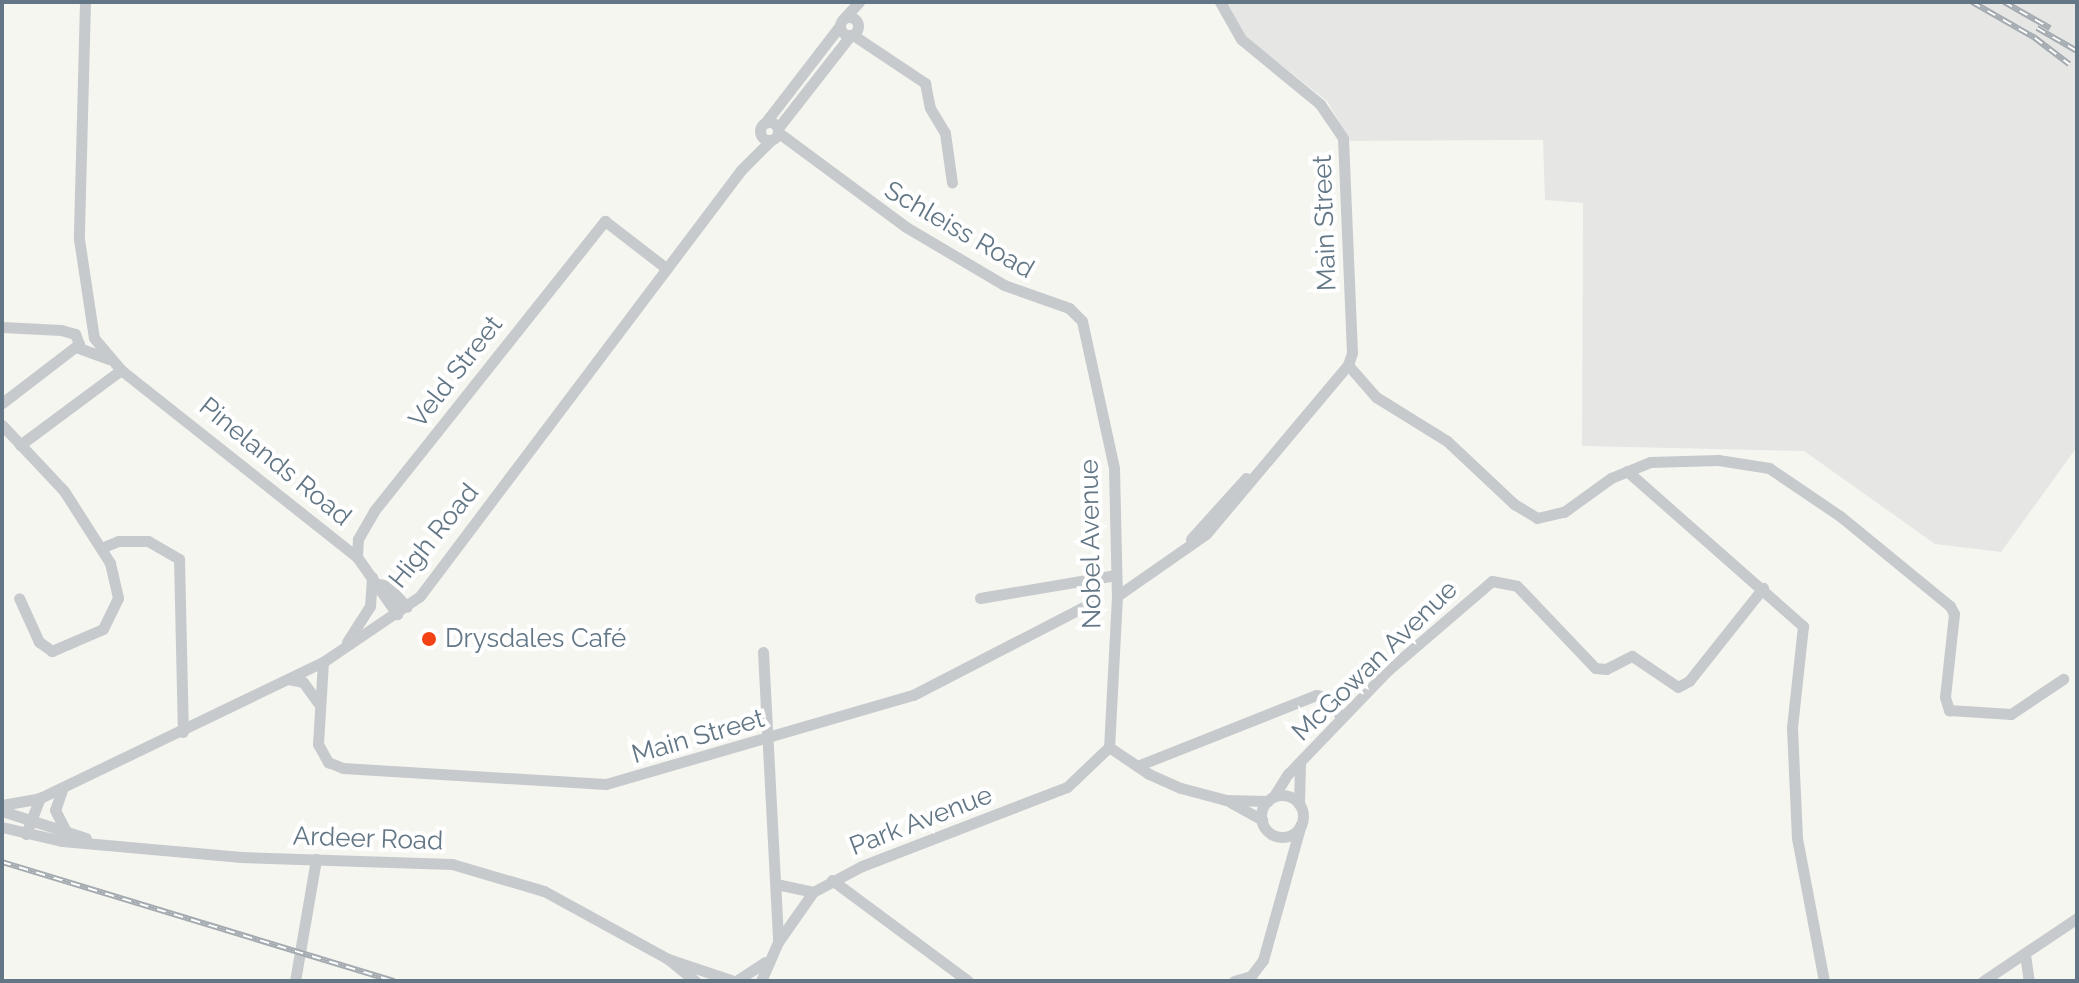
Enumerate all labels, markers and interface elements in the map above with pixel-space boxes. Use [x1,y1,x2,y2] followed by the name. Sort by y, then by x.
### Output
[1307,154,1343,292] street label: Main Street
[879,175,1039,285] street label: Schleiss Road
[403,310,509,434] street label: Veld Street
[193,391,357,533] street label: Pinelands Road
[1074,458,1108,630] street label: Nobel Avenue
[383,478,485,594] street label: High Road
[1286,574,1464,748] street label: McGowan Avenue
[445,623,626,655] place label: Drysdales Café
[420,630,438,648] marker: Drysdales Café
[628,703,768,771] street label: Main Street
[845,779,997,863] street label: Park Avenue
[292,821,444,857] street label: Ardeer Road

